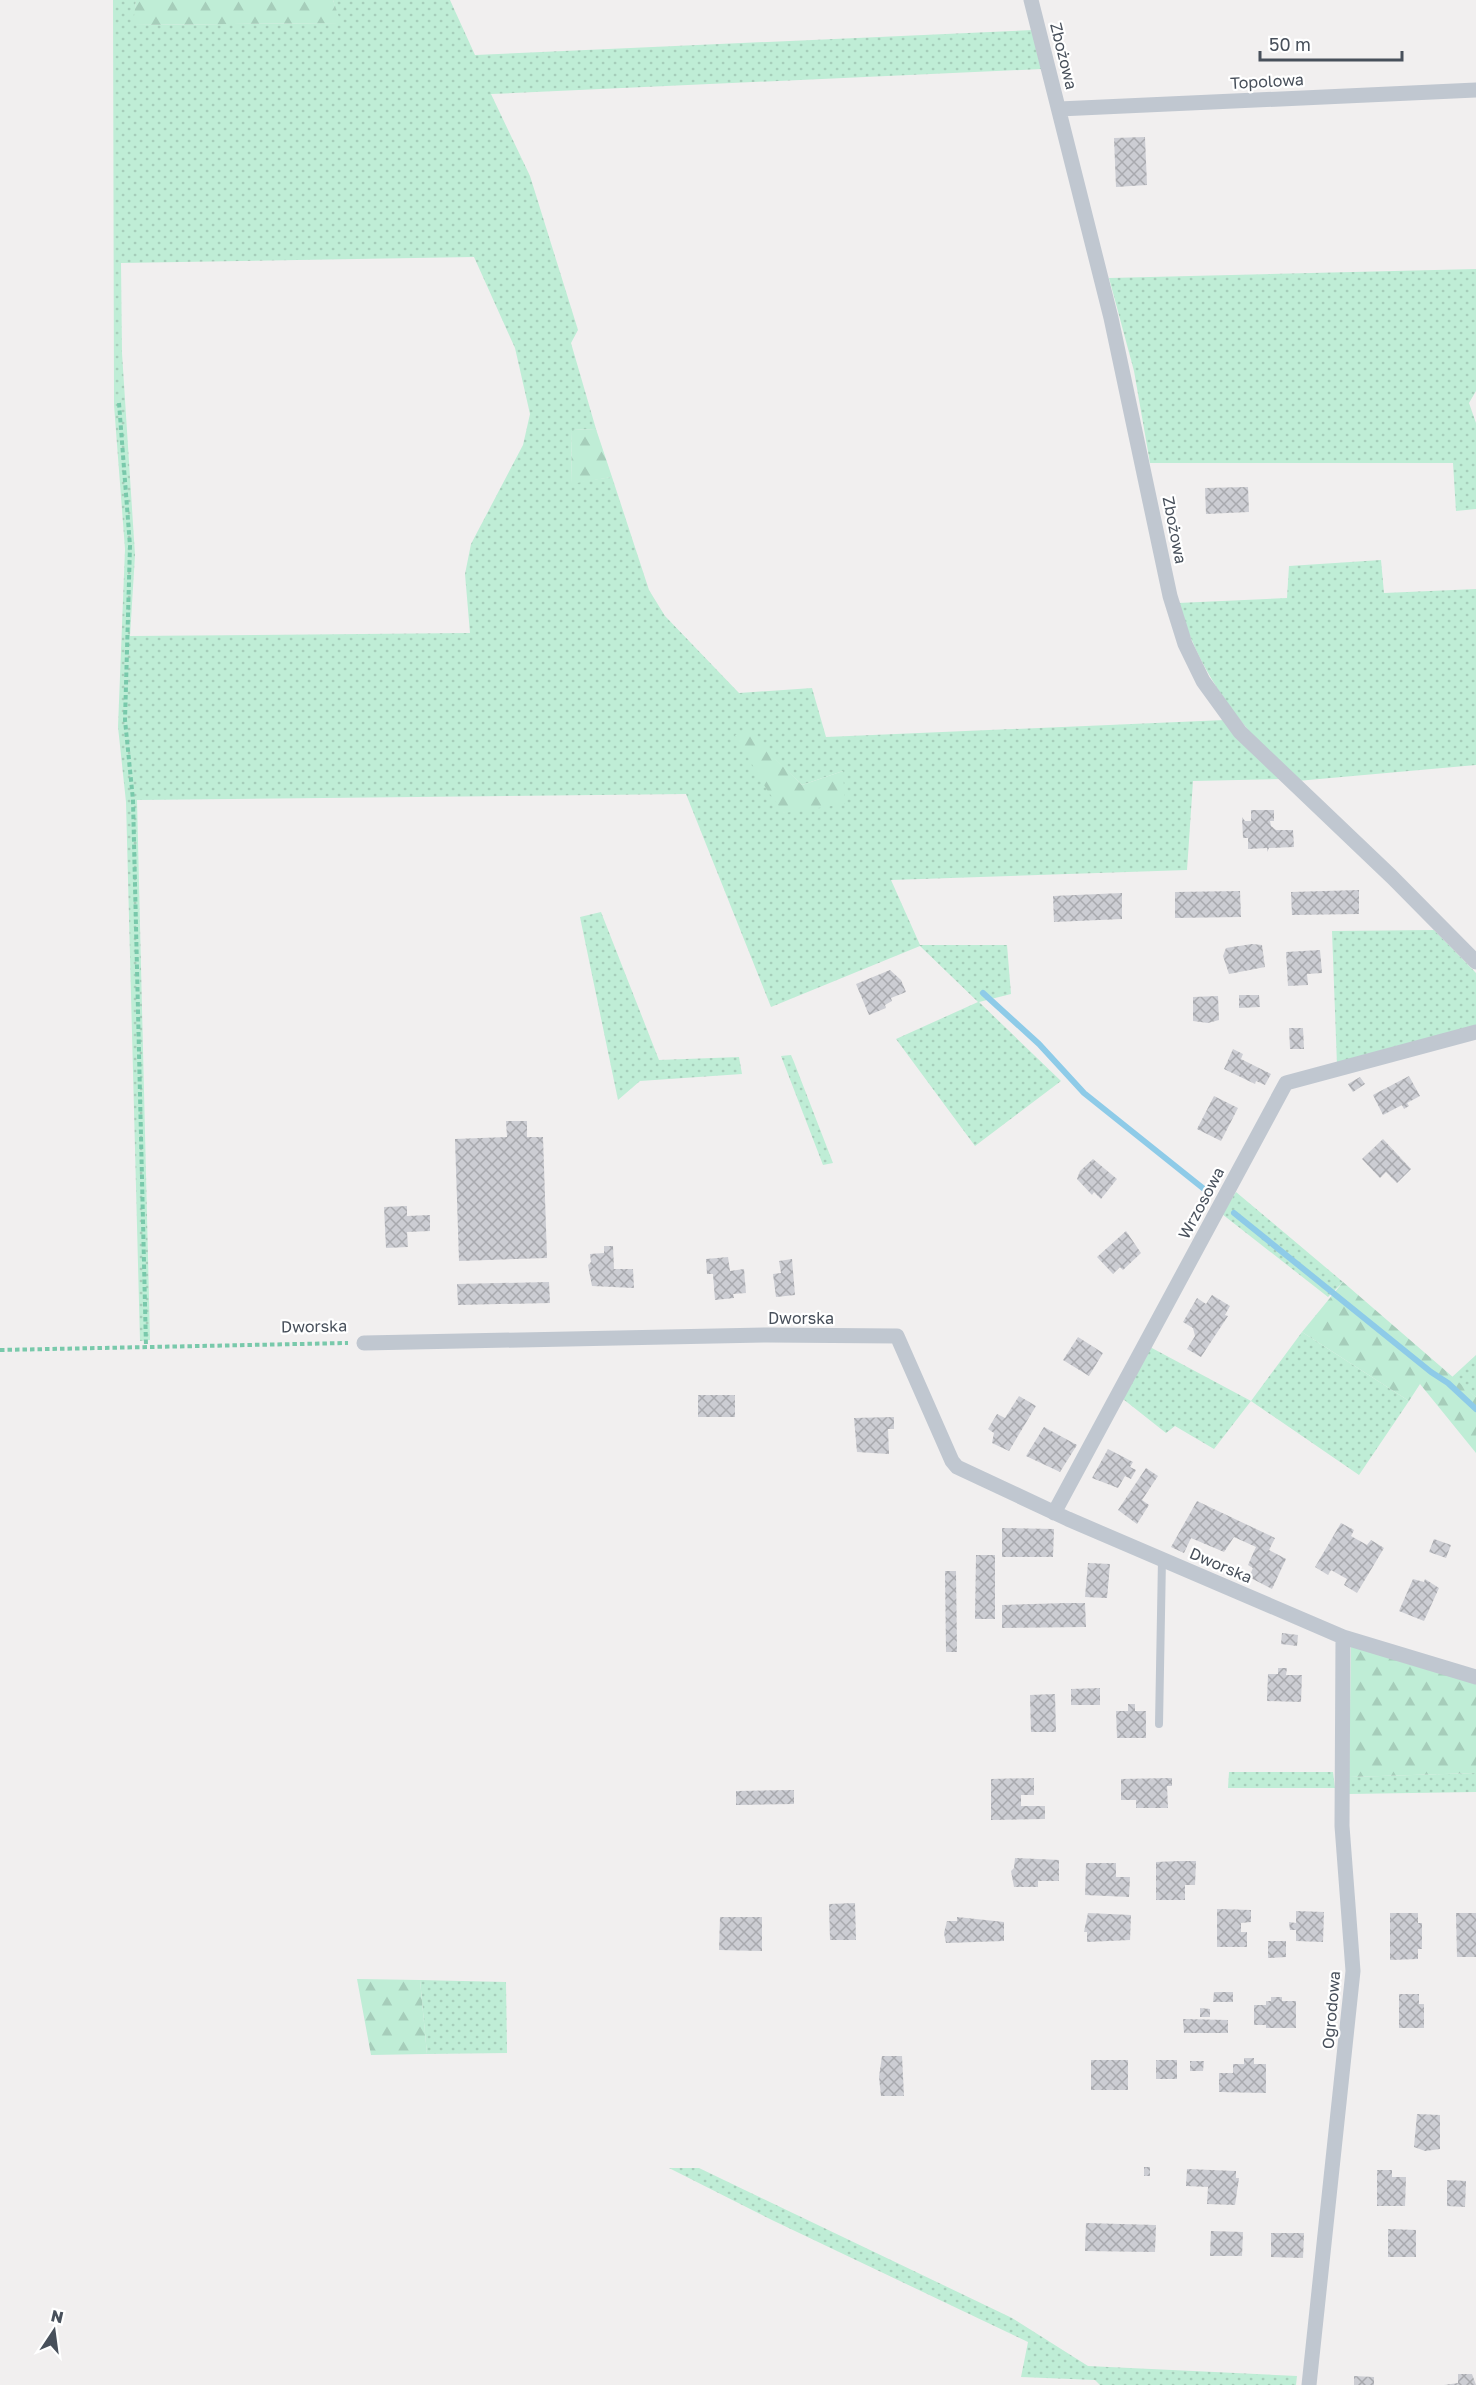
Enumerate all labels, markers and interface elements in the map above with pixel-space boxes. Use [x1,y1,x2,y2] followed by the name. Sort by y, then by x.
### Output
[1046,20,1082,92] street label: Zbożowa
[1260,24,1402,62] scale bar
[1269,33,1311,55] text: 50 m
[1230,69,1304,93] street label: Topolowa
[1159,495,1191,565] street label: Zbożowa
[1174,1164,1228,1242] street label: Wrzosowa
[768,1308,834,1328] street label: Dworska
[281,1315,347,1337] street label: Dworska
[1187,1543,1255,1587] street label: Dworska
[1318,1970,1344,2050] street label: Ogrodowa
[24,2301,84,2361] north arrow
[49,2305,66,2327] text: N

